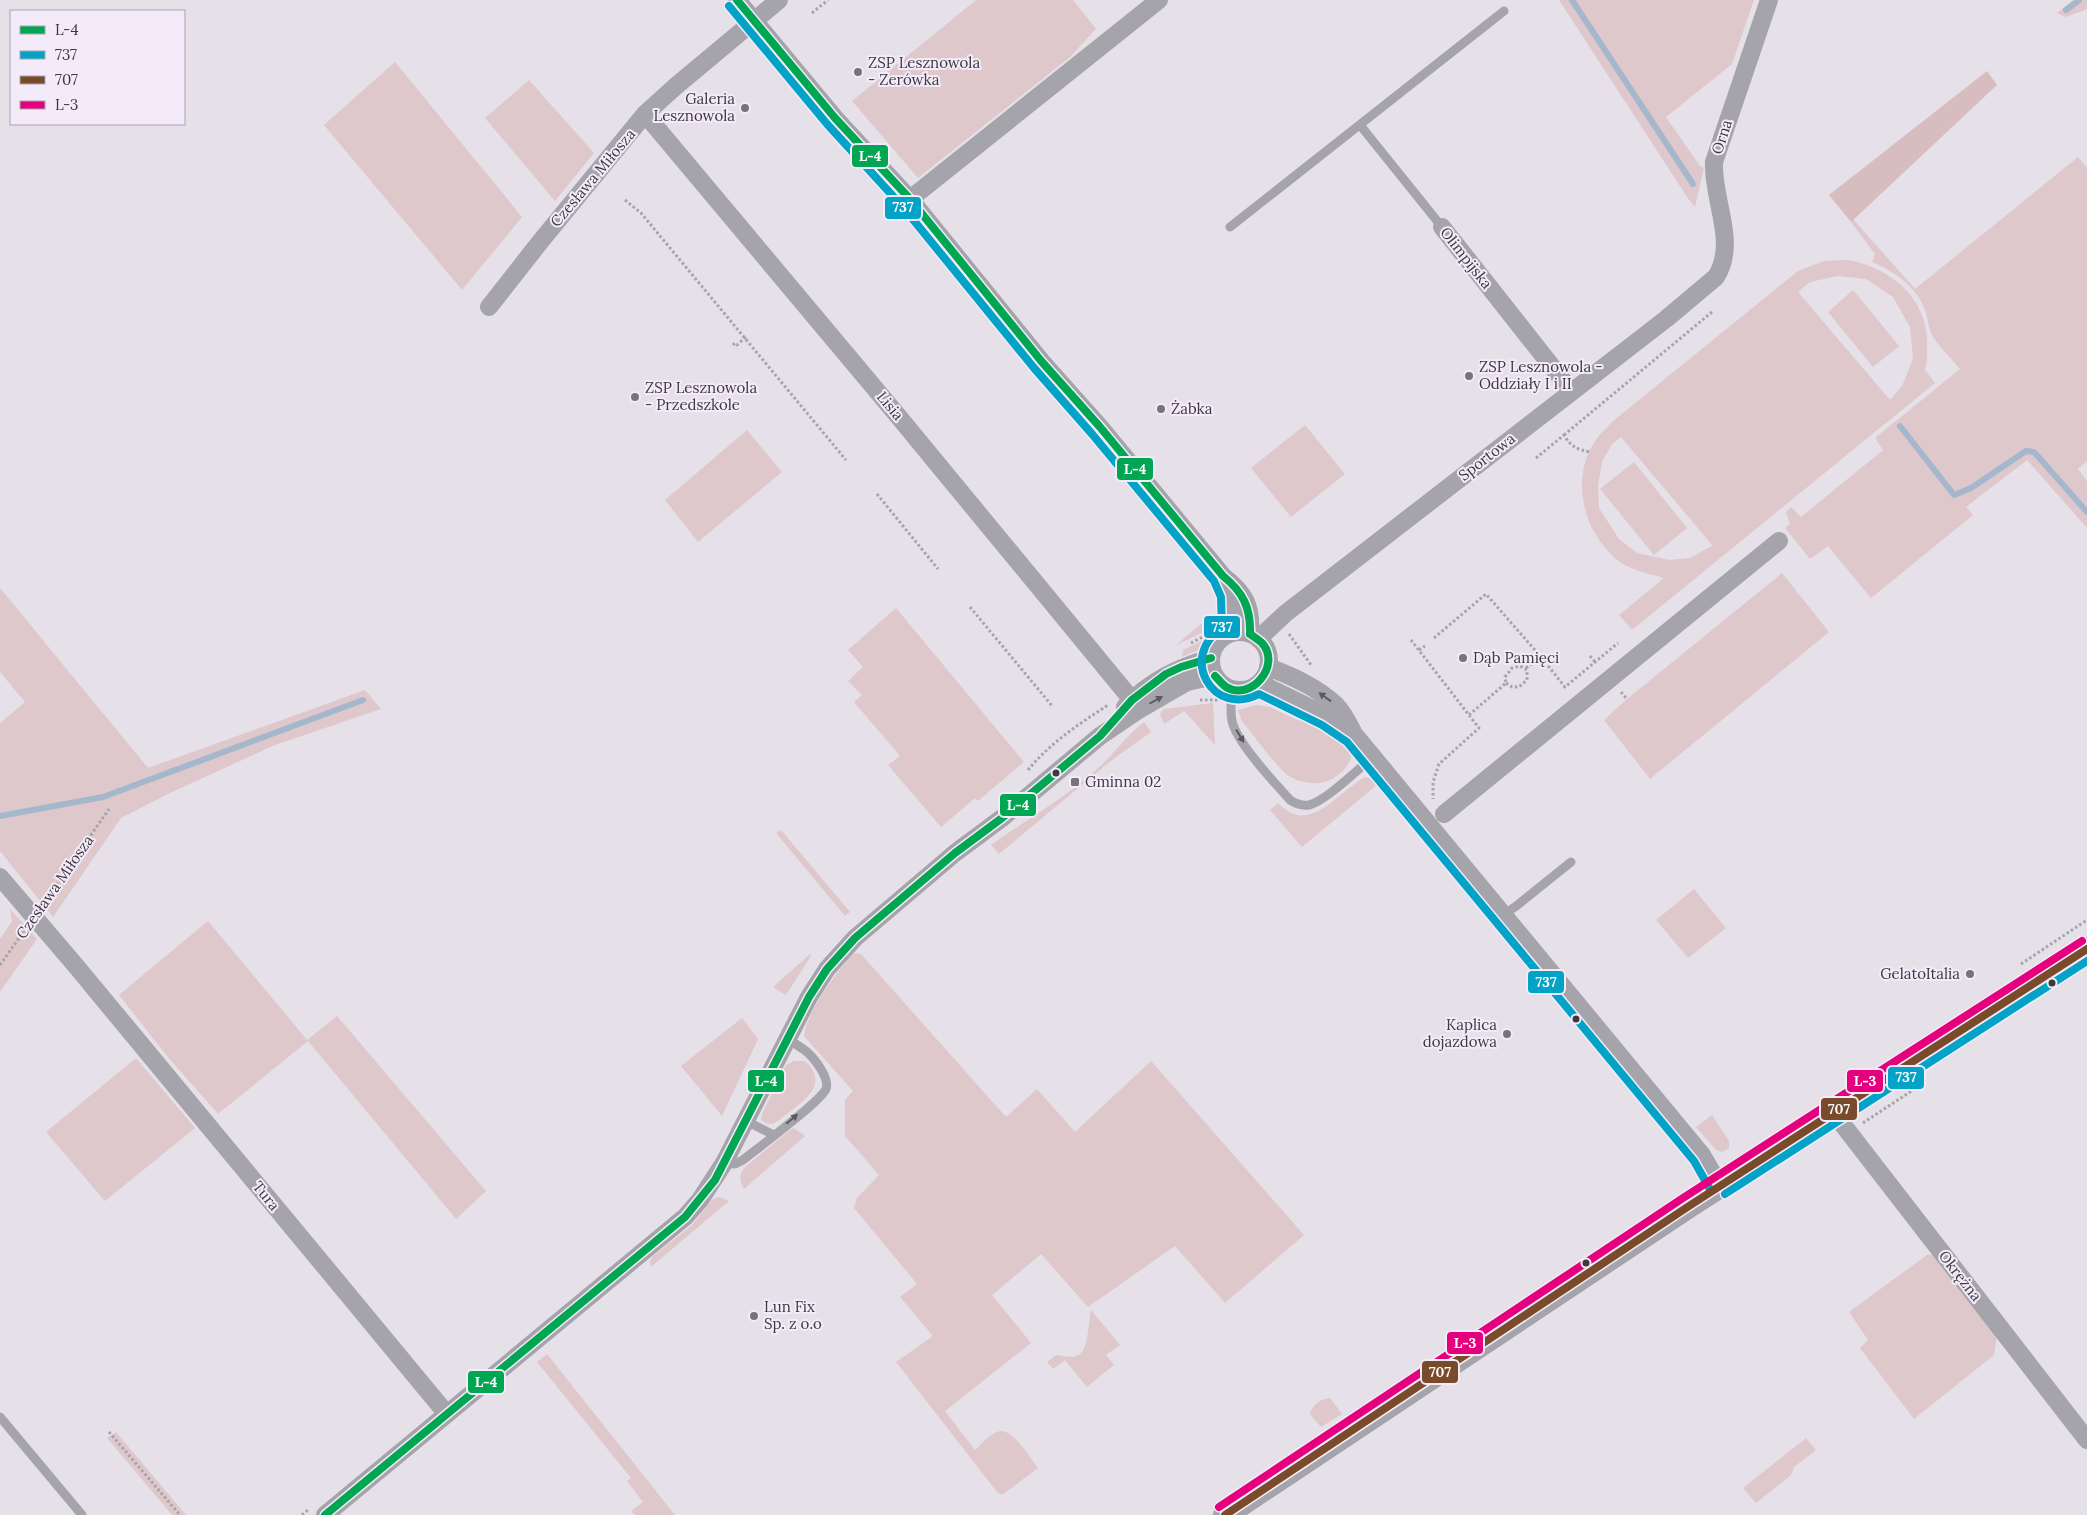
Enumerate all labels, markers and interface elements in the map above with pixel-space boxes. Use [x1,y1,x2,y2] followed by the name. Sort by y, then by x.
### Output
[10,10,185,125] legend
[55,20,79,39] text: L-4
[55,45,77,64] text: 737
[868,53,980,89] place label: ZSP Lesznowola - Zerówka
[852,66,864,78] marker: ZSP Lesznowola - Zerówka
[55,70,78,89] text: 707
[654,89,735,125] place label: Galeria Lesznowola
[55,95,78,114] text: L-3
[739,102,751,114] marker: Galeria Lesznowola
[1707,117,1736,157] street label: Orna
[546,125,639,231] street label: Czesława Miłosza
[851,144,889,168] line badge: L-4
[859,147,882,165] text: L-4
[884,196,922,220] line badge: 737
[893,198,914,216] text: 737
[1436,223,1497,293] street label: Olimpijska
[1479,357,1602,393] place label: ZSP Lesznowola - Oddziały I i II
[1463,370,1475,382] marker: ZSP Lesznowola - Oddziały I i II
[645,378,757,414] place label: ZSP Lesznowola - Przedszkole
[873,387,908,424] street label: Lisia
[629,391,641,403] marker: ZSP Lesznowola - Przedszkole
[1171,399,1213,418] place label: Żabka
[1155,403,1167,415] marker: Żabka
[1455,428,1519,485] street label: Sportowa
[1116,457,1154,481] line badge: L-4
[1124,460,1147,478] text: L-4
[1203,615,1241,639] line badge: 737
[1212,618,1233,636] text: 737
[1473,648,1559,667] place label: Dąb Pamięci
[1457,652,1469,664] marker: Dąb Pamięci
[1318,692,1331,702] one-way arrow
[1149,695,1162,704] one-way arrow
[1235,730,1244,743] one-way arrow
[1051,768,1061,778] unlabelled marker
[1085,772,1161,791] place label: Gminna 02
[1069,776,1081,788] marker: Gminna 02
[999,793,1037,817] line badge: L-4
[1007,796,1030,814] text: L-4
[12,831,98,942] street label: Czesława Miłosza
[1880,964,1960,983] place label: GelatoItalia
[1964,968,1976,980] marker: GelatoItalia
[1527,970,1565,994] line badge: 737
[1536,973,1557,991] text: 737
[2047,978,2057,988] unlabelled marker
[1571,1014,1581,1024] unlabelled marker
[1423,1015,1497,1051] place label: Kaplica dojazdowa
[1501,1028,1513,1040] marker: Kaplica dojazdowa
[1887,1066,1925,1090] line badge: 737
[1896,1068,1917,1086] text: 737
[747,1069,785,1093] line badge: L-4
[1846,1069,1884,1093] line badge: L-3
[755,1072,778,1090] text: L-4
[1854,1072,1876,1090] text: L-3
[1820,1097,1858,1121] line badge: 707
[1828,1100,1850,1118] text: 707
[786,1114,799,1125] one-way arrow
[249,1177,284,1214] street label: Tura
[1935,1247,1986,1305] street label: Okrężna
[1581,1258,1591,1268] unlabelled marker
[764,1297,822,1333] place label: Lun Fix Sp. z o.o
[748,1310,760,1322] marker: Lun Fix Sp. z o.o
[1446,1331,1484,1355] line badge: L-3
[1454,1334,1476,1352] text: L-3
[1421,1360,1459,1384] line badge: 707
[1429,1363,1451,1381] text: 707
[467,1370,505,1394] line badge: L-4
[475,1373,498,1391] text: L-4

